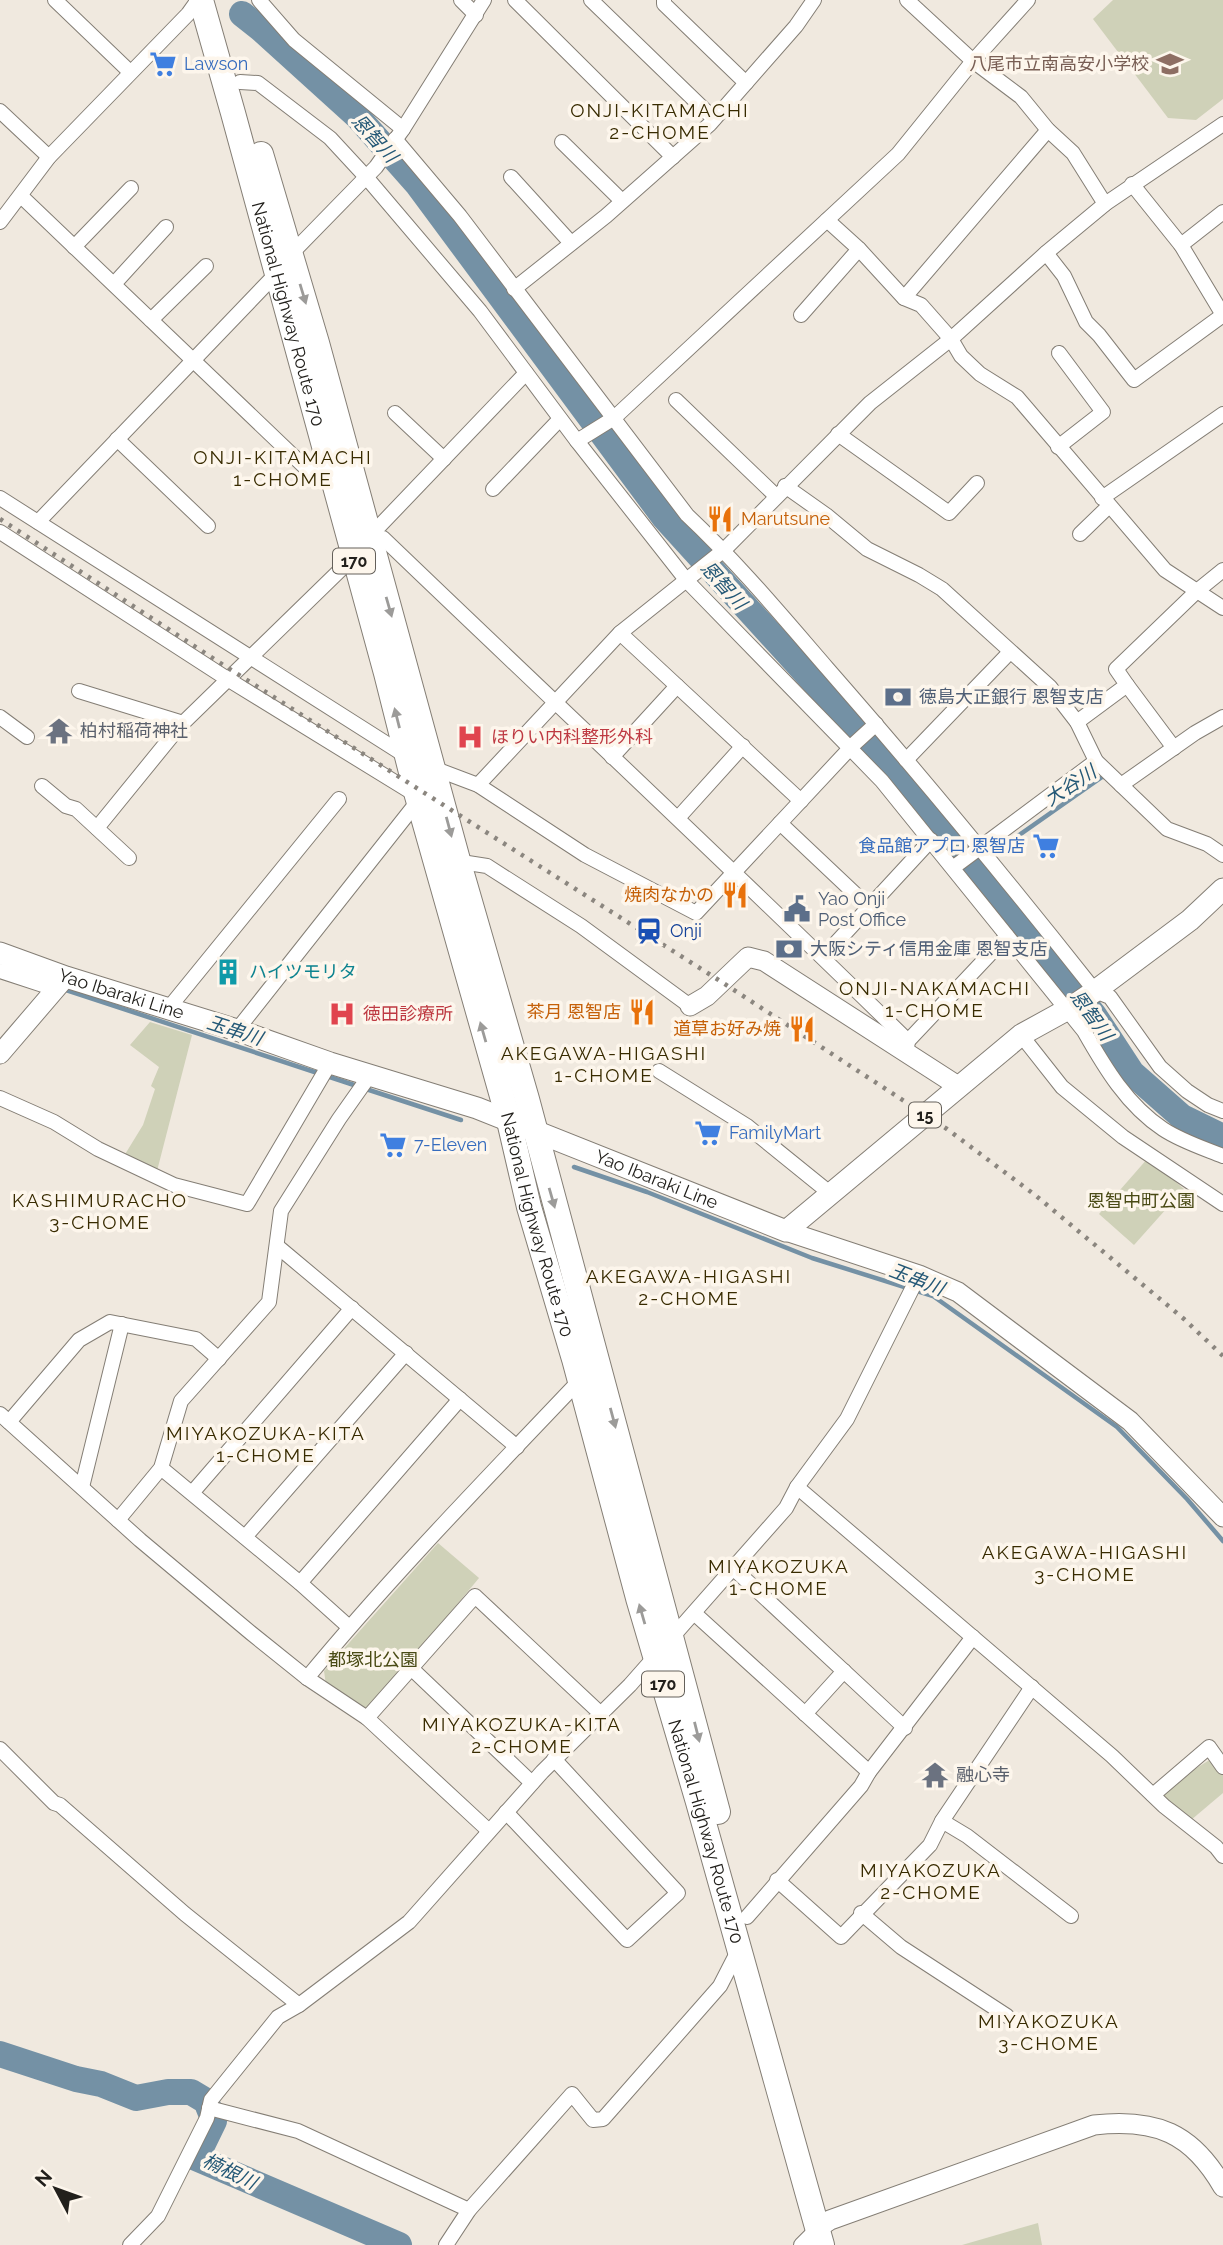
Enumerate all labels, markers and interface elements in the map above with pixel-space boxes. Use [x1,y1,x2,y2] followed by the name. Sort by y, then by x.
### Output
[148,49,178,79] supermarket icon: Lawson
[1155,49,1185,79] school or university icon: 八尾市立南高安小学校
[184,53,248,74] place label: Lawson
[969,53,1149,74] place label: 八尾市立南高安小学校
[570,99,750,143] district label: ONJI-KITAMACHI 2-CHOME
[348,109,404,168] water label: 恩智川
[248,199,329,429] street label: National Highway Route 170
[298,283,308,304] one-way arrow
[193,446,373,490] district label: ONJI-KITAMACHI 1-CHOME
[705,504,735,534] restaurant icon: Marutsune
[741,508,830,529] place label: Marutsune
[333,548,375,574] road number: 170
[697,556,753,615] water label: 恩智川
[385,597,395,618] one-way arrow
[883,682,913,712] bank icon: 徳島大正銀行 恩智支店
[919,686,1104,707] place label: 徳島大正銀行 恩智支店
[391,707,402,729] one-way arrow
[44,716,74,746] temple icon: 柏村稲荷神社
[80,720,188,741] place label: 柏村稲荷神社
[455,722,485,752] hospital icon: ほりい内科整形外科
[491,726,653,747] place label: ほりい内科整形外科
[1040,759,1102,810] water label: 大谷川
[445,817,455,838] one-way arrow
[1031,831,1061,861] supermarket icon: 食品館アプロ 恩智店
[858,835,1025,856] place label: 食品館アプロ 恩智店
[720,880,750,910] restaurant icon: 焼肉なかの
[624,884,714,905] place label: 焼肉なかの
[818,888,907,930] place label: Yao Onji Post Office
[782,894,812,924] public building icon: Yao Onji Post Office
[634,916,664,946] station icon: Onji
[670,920,702,941] place label: Onji
[774,934,804,964] bank icon: 大阪シティ信用金庫 恩智支店
[810,938,1048,959] place label: 大阪シティ信用金庫 恩智支店
[213,957,243,987] building icon: ハイツモリタ
[249,961,357,982] place label: ハイツモリタ
[56,964,187,1023] street label: Yao Ibaraki Line
[839,977,1031,1021] district label: ONJI-NAKAMACHI 1-CHOME
[1066,985,1119,1046] water label: 恩智川
[627,997,657,1027] restaurant icon: 茶月 恩智店
[327,999,357,1029] hospital icon: 徳田診療所
[526,1001,621,1022] place label: 茶月 恩智店
[363,1003,453,1024] place label: 徳田診療所
[204,1011,267,1050] water label: 玉串川
[787,1014,817,1044] restaurant icon: 道草お好み焼
[673,1018,781,1039] place label: 道草お好み焼
[478,1021,488,1042] one-way arrow
[501,1042,707,1086] district label: AKEGAWA-HIGASHI 1-CHOME
[909,1102,941,1128] road number: 15
[497,1110,578,1339] street label: National Highway Route 170
[693,1118,723,1148] supermarket icon: FamilyMart
[729,1122,821,1143] place label: FamilyMart
[378,1130,408,1160] supermarket icon: 7-Eleven
[414,1134,487,1155] place label: 7-Eleven
[592,1145,722,1213] street label: Yao Ibaraki Line
[547,1188,558,1210] one-way arrow
[12,1189,188,1233] district label: KASHIMURACHO 3-CHOME
[1087,1190,1195,1211] park label: 恩智中町公園
[886,1259,949,1300] water label: 玉串川
[586,1265,792,1309] district label: AKEGAWA-HIGASHI 2-CHOME
[609,1407,619,1428] one-way arrow
[166,1422,366,1466] district label: MIYAKOZUKA-KITA 1-CHOME
[982,1541,1188,1585] district label: AKEGAWA-HIGASHI 3-CHOME
[708,1555,850,1599] district label: MIYAKOZUKA 1-CHOME
[637,1603,647,1624] one-way arrow
[328,1649,418,1670] park label: 都塚北公園
[642,1672,684,1696] road number: 170
[422,1713,622,1757] district label: MIYAKOZUKA-KITA 2-CHOME
[664,1717,748,1946] street label: National Highway Route 170
[692,1721,703,1743] one-way arrow
[920,1760,950,1790] temple icon: 融心寺
[956,1764,1010,1785] place label: 融心寺
[860,1859,1002,1903] district label: MIYAKOZUKA 2-CHOME
[978,2010,1120,2054] district label: MIYAKOZUKA 3-CHOME
[200,2149,262,2194] water label: 楠根川
[21,2154,91,2224] north arrow
[30,2165,56,2191] text: N

